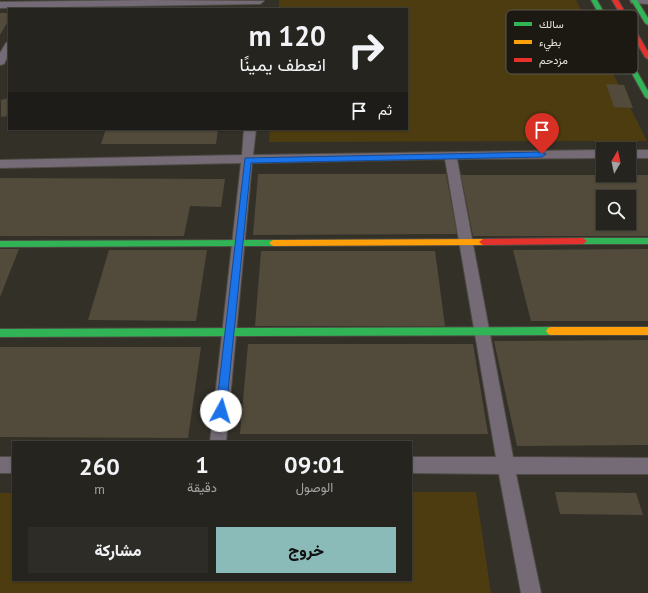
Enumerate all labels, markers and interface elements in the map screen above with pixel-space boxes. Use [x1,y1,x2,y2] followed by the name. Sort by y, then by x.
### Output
[506,10,638,74] legend
[249,17,326,54] text: 120 m
[539,17,564,31] text: سالك
[340,24,392,76] icon: right
[539,35,561,52] text: بطيء
[239,53,326,76] text: انعطف يمينًا
[539,53,568,68] text: مزدحم
[348,100,370,122] icon: arrive
[378,100,392,119] text: ثم
[525,113,559,154] pin
[531,119,553,141] icon: arrive
[596,142,636,182] north arrow
[596,142,636,230] map controls
[596,190,636,230] button: search
[200,390,242,432] position arrow
[195,449,209,480] text: 1
[284,449,345,480] text: 09:01
[79,451,120,482] text: 260
[187,479,217,496] text: دقيقة
[296,479,333,496] text: الوصول
[94,481,105,498] text: m
[28,527,208,573] button: مشاركة
[216,527,396,573] button: خروج

